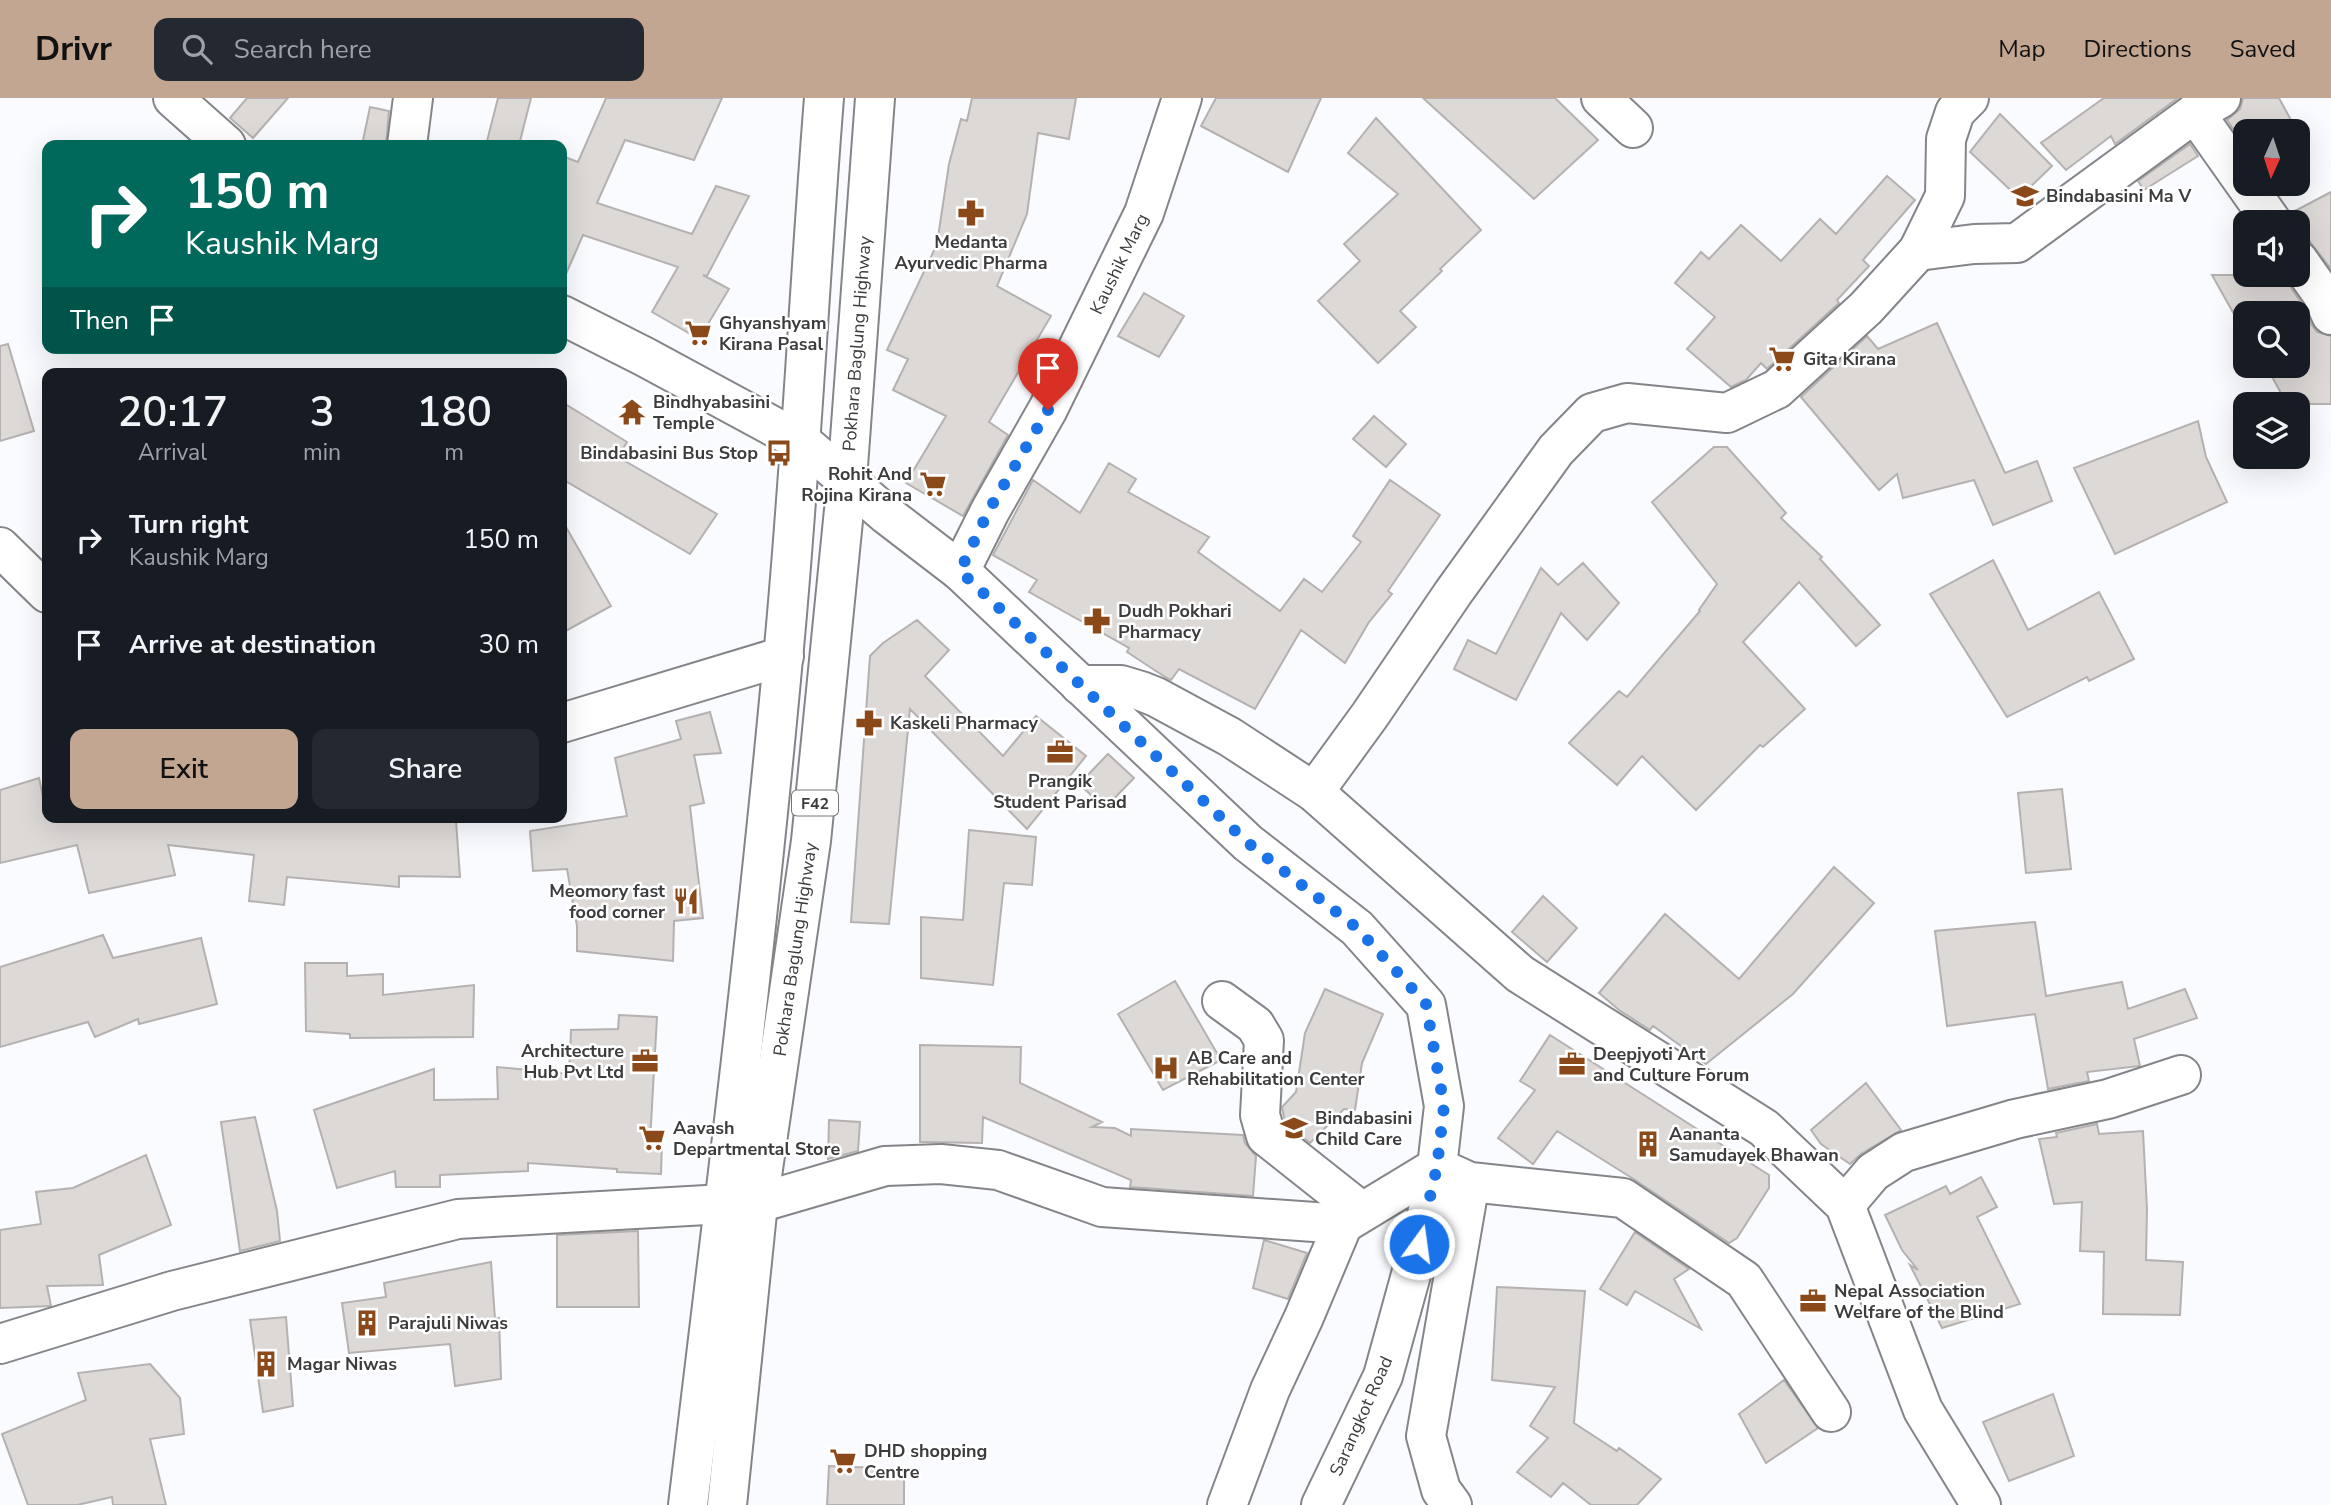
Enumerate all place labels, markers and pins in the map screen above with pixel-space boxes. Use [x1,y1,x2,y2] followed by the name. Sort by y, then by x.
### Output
[2010,181,2040,211] school or university icon: Bindabasini Ma V
[2046,184,2192,208] place label: Bindabasini Ma V
[956,198,986,228] pharmacy icon: Medanta Ayurvedic Pharma
[895,230,1047,275] place label: Medanta Ayurvedic Pharma
[719,311,827,356] place label: Ghyanshyam Kirana Pasal
[683,318,713,348] supermarket icon: Ghyanshyam Kirana Pasal
[1018,338,1078,410] pin
[1767,344,1797,374] supermarket icon: Gita Kirana
[1803,347,1896,371] place label: Gita Kirana
[653,390,770,435] place label: Bindhyabasini Temple
[617,397,647,427] temple icon: Bindhyabasini Temple
[764,438,794,468] bus stop icon: Bindabasini Bus Stop
[580,441,758,465] place label: Bindabasini Bus Stop
[801,462,912,507] place label: Rohit And Rojina Kirana
[918,469,948,499] supermarket icon: Rohit And Rojina Kirana
[1118,599,1232,644] place label: Dudh Pokhari Pharmacy
[1082,606,1112,636] pharmacy icon: Dudh Pokhari Pharmacy
[854,708,884,738] pharmacy icon: Kaskeli Pharmacy
[890,711,1038,735] place label: Kaskeli Pharmacy
[1045,737,1075,767] office icon: Prangik Student Parisad
[993,769,1127,814] place label: Prangik Student Parisad
[549,879,665,924] place label: Meomory fast food corner
[671,886,701,916] restaurant icon: Meomory fast food corner
[521,1039,624,1084] place label: Architecture Hub Pvt Ltd
[1593,1042,1749,1087] place label: Deepjyoti Art and Culture Forum
[630,1046,660,1076] office icon: Architecture Hub Pvt Ltd
[1187,1046,1365,1091] place label: AB Care and Rehabilitation Center
[1557,1049,1587,1079] office icon: Deepjyoti Art and Culture Forum
[1151,1053,1181,1083] hospital icon: AB Care and Rehabilitation Center
[1315,1106,1412,1151] place label: Bindabasini Child Care
[1279,1113,1309,1143] school or university icon: Bindabasini Child Care
[673,1116,840,1161] place label: Aavash Departmental Store
[1669,1122,1839,1167] place label: Aananta Samudayek Bhawan
[637,1123,667,1153] supermarket icon: Aavash Departmental Store
[1633,1129,1663,1159] building icon: Aananta Samudayek Bhawan
[1834,1279,2004,1324] place label: Nepal Association Welfare of the Blind
[1798,1286,1828,1316] office icon: Nepal Association Welfare of the Blind
[352,1308,382,1338] building icon: Parajuli Niwas
[388,1311,508,1335] place label: Parajuli Niwas
[251,1349,281,1379] building icon: Magar Niwas
[287,1352,397,1376] place label: Magar Niwas
[864,1439,987,1484] place label: DHD shopping Centre
[828,1446,858,1476] supermarket icon: DHD shopping Centre

